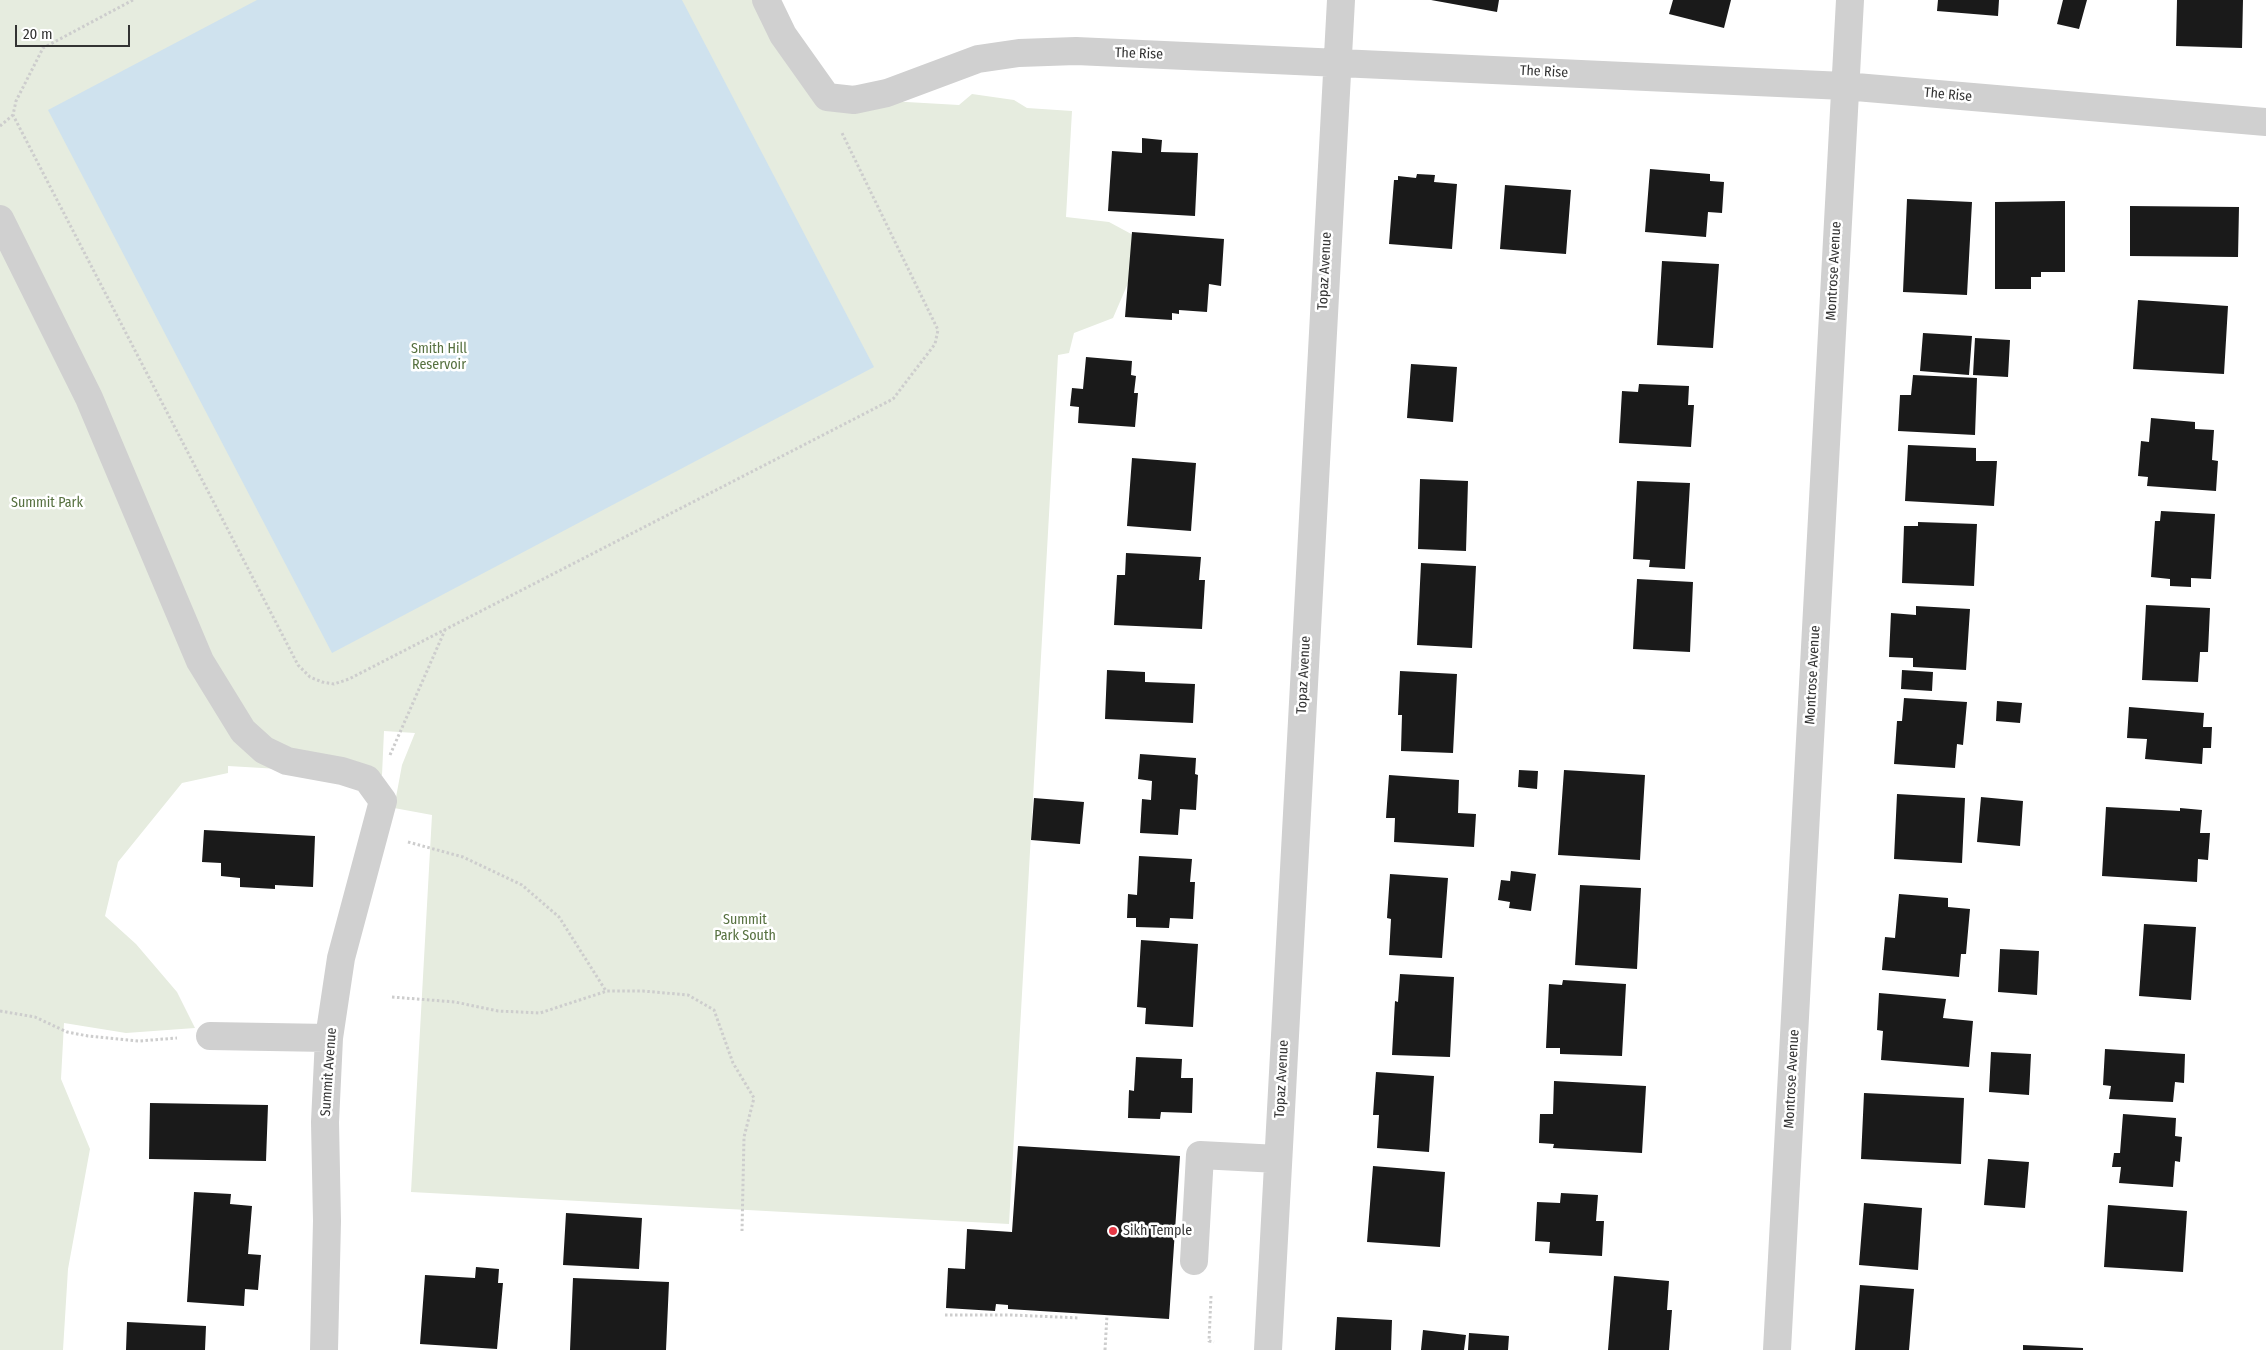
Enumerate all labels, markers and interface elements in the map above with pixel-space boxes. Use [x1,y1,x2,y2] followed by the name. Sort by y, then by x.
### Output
[18,15,132,47] scale bar
[23,25,53,43] text: 20 m
[1115,45,1163,63] street label: The Rise
[1520,62,1568,82] street label: The Rise
[1923,85,1973,105] street label: The Rise
[1823,221,1845,321] street label: Montrose Avenue
[1315,232,1335,310] street label: Topaz Avenue
[411,341,467,374] park label: Smith Hill Reservoir
[11,495,83,511] park label: Summit Park
[1802,625,1824,725] street label: Montrose Avenue
[1294,636,1314,714] street label: Topaz Avenue
[714,912,776,944] park label: Summit Park South
[318,1027,340,1117] street label: Summit Avenue
[1781,1029,1803,1129] street label: Montrose Avenue
[1272,1040,1292,1118] street label: Topaz Avenue
[1123,1223,1192,1239] place label: Sikh Temple
[1107,1225,1119,1237] marker: Sikh Temple

